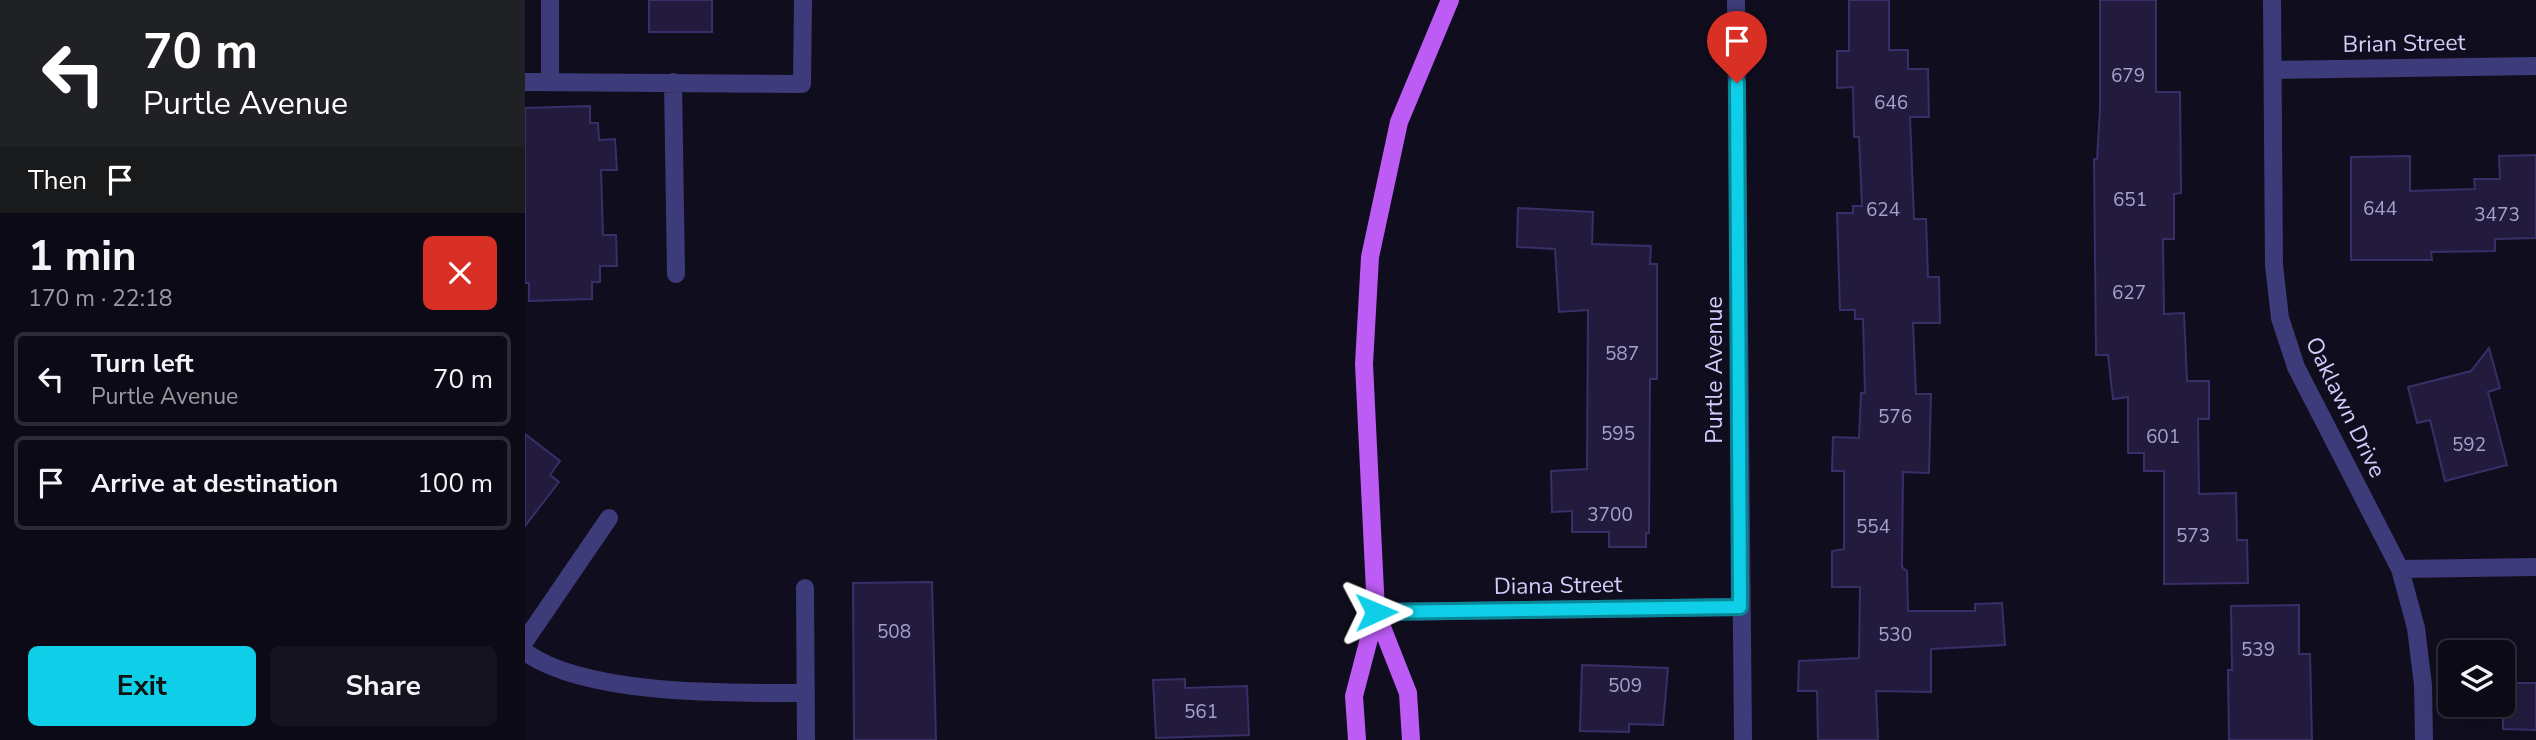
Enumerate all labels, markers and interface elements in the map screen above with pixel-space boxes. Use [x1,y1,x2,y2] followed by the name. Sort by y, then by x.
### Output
[1707,11,1767,83] pin
[143,18,258,85] text: 70 m
[1718,22,1756,60] icon: arrive
[2342,27,2467,60] street label: Brian Street
[28,28,119,119] icon: left
[2111,63,2145,89] house number: 679
[143,82,348,125] text: Purtle Avenue
[1874,90,1908,116] house number: 646
[101,161,139,199] icon: arrive
[28,163,87,198] text: Then
[2113,187,2147,213] house number: 651
[2363,196,2397,222] house number: 644
[1866,197,1900,223] house number: 624
[2474,202,2520,228] house number: 3473
[28,228,137,285] text: 1 min
[423,236,497,310] button: close
[2112,280,2146,306] house number: 627
[28,283,173,314] text: 170 m · 22:18
[1699,296,1730,444] street label: Purtle Avenue
[2298,332,2393,483] street label: Oaklawn Drive
[1605,341,1639,367] house number: 587
[91,346,194,381] text: Turn left
[32,360,70,398] icon: left
[433,362,493,397] text: 70 m
[91,381,238,412] text: Purtle Avenue
[1878,404,1912,430] house number: 576
[1601,421,1635,447] house number: 595
[2146,424,2180,450] house number: 601
[2452,432,2486,458] house number: 592
[32,464,70,502] icon: arrive
[91,466,338,501] text: Arrive at destination
[417,466,493,501] text: 100 m
[1587,502,1633,528] house number: 3700
[1856,514,1890,540] house number: 554
[2176,523,2210,549] house number: 573
[1493,569,1623,602] street label: Diana Street
[1339,575,1413,649] position arrow
[877,619,911,645] house number: 508
[1878,622,1912,648] house number: 530
[2241,637,2275,663] house number: 539
[2438,640,2515,717] map controls
[2438,640,2515,717] button: layers
[28,646,256,726] button: Exit
[270,646,497,726] button: Share
[1608,673,1642,699] house number: 509
[1184,699,1218,725] house number: 561

